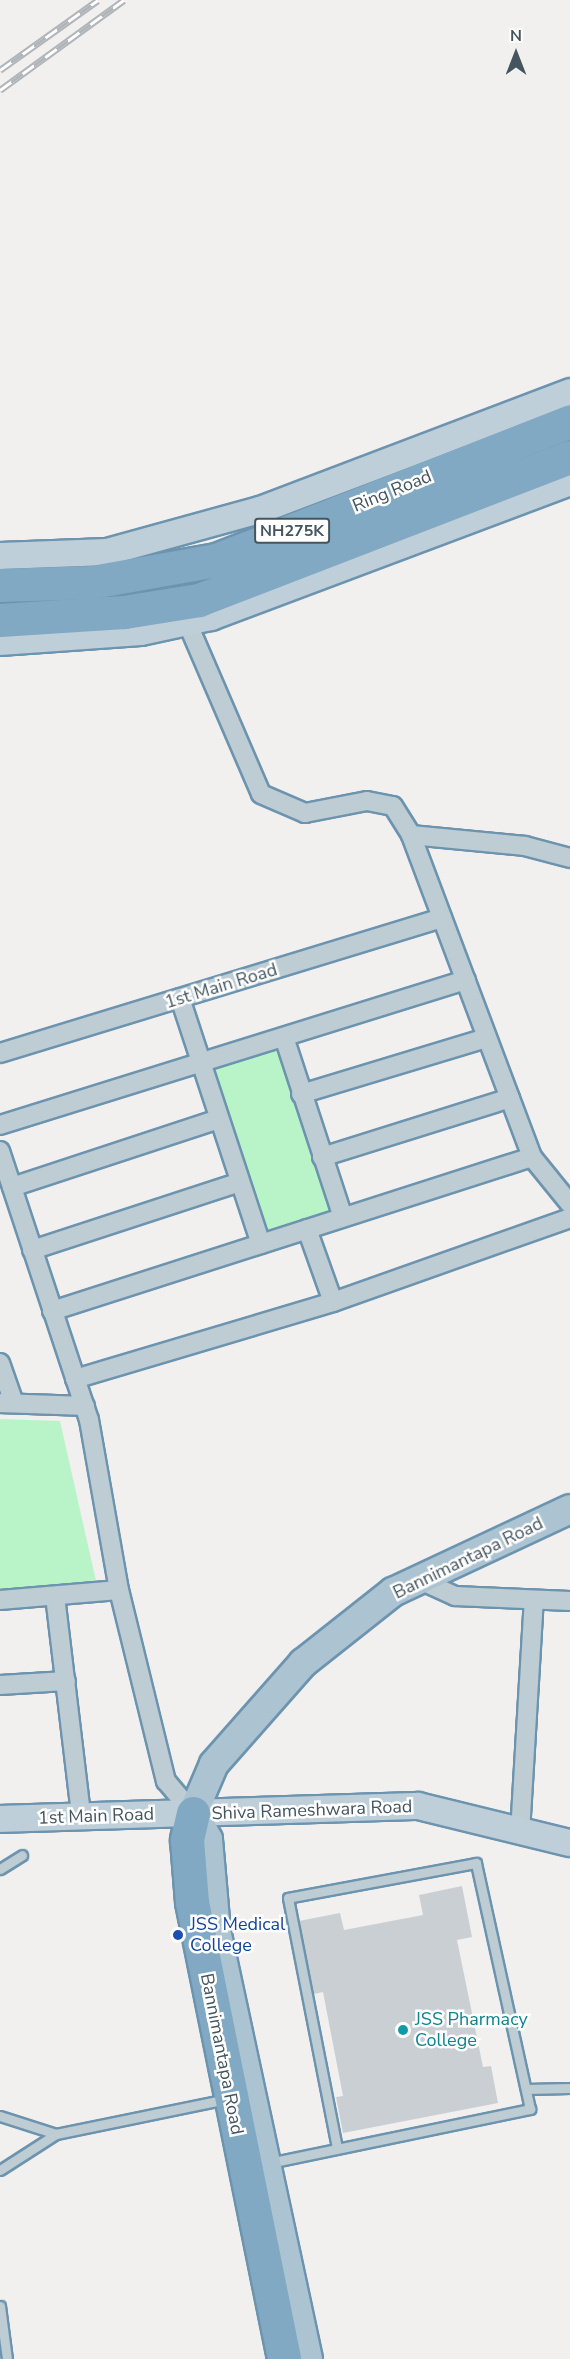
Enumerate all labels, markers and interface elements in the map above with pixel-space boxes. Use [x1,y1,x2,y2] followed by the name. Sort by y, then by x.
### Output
[486,24,546,84] north arrow
[510,25,522,47] text: N
[349,465,435,517] street label: Ring Road
[253,518,331,544] road number: NH275K
[162,959,280,1013] street label: 1st Main Road
[390,1512,546,1604] street label: Bannimantapa Road
[211,1796,413,1824] street label: Shiva Rameshwara Road
[38,1803,154,1829] street label: 1st Main Road
[190,1914,285,1956] place label: JSS Medical College
[171,1928,185,1942] marker: JSS Medical College
[196,1972,248,2136] street label: Bannimantapa Road
[415,2009,528,2052] place label: JSS Pharmacy College
[396,2023,410,2037] marker: JSS Pharmacy College

